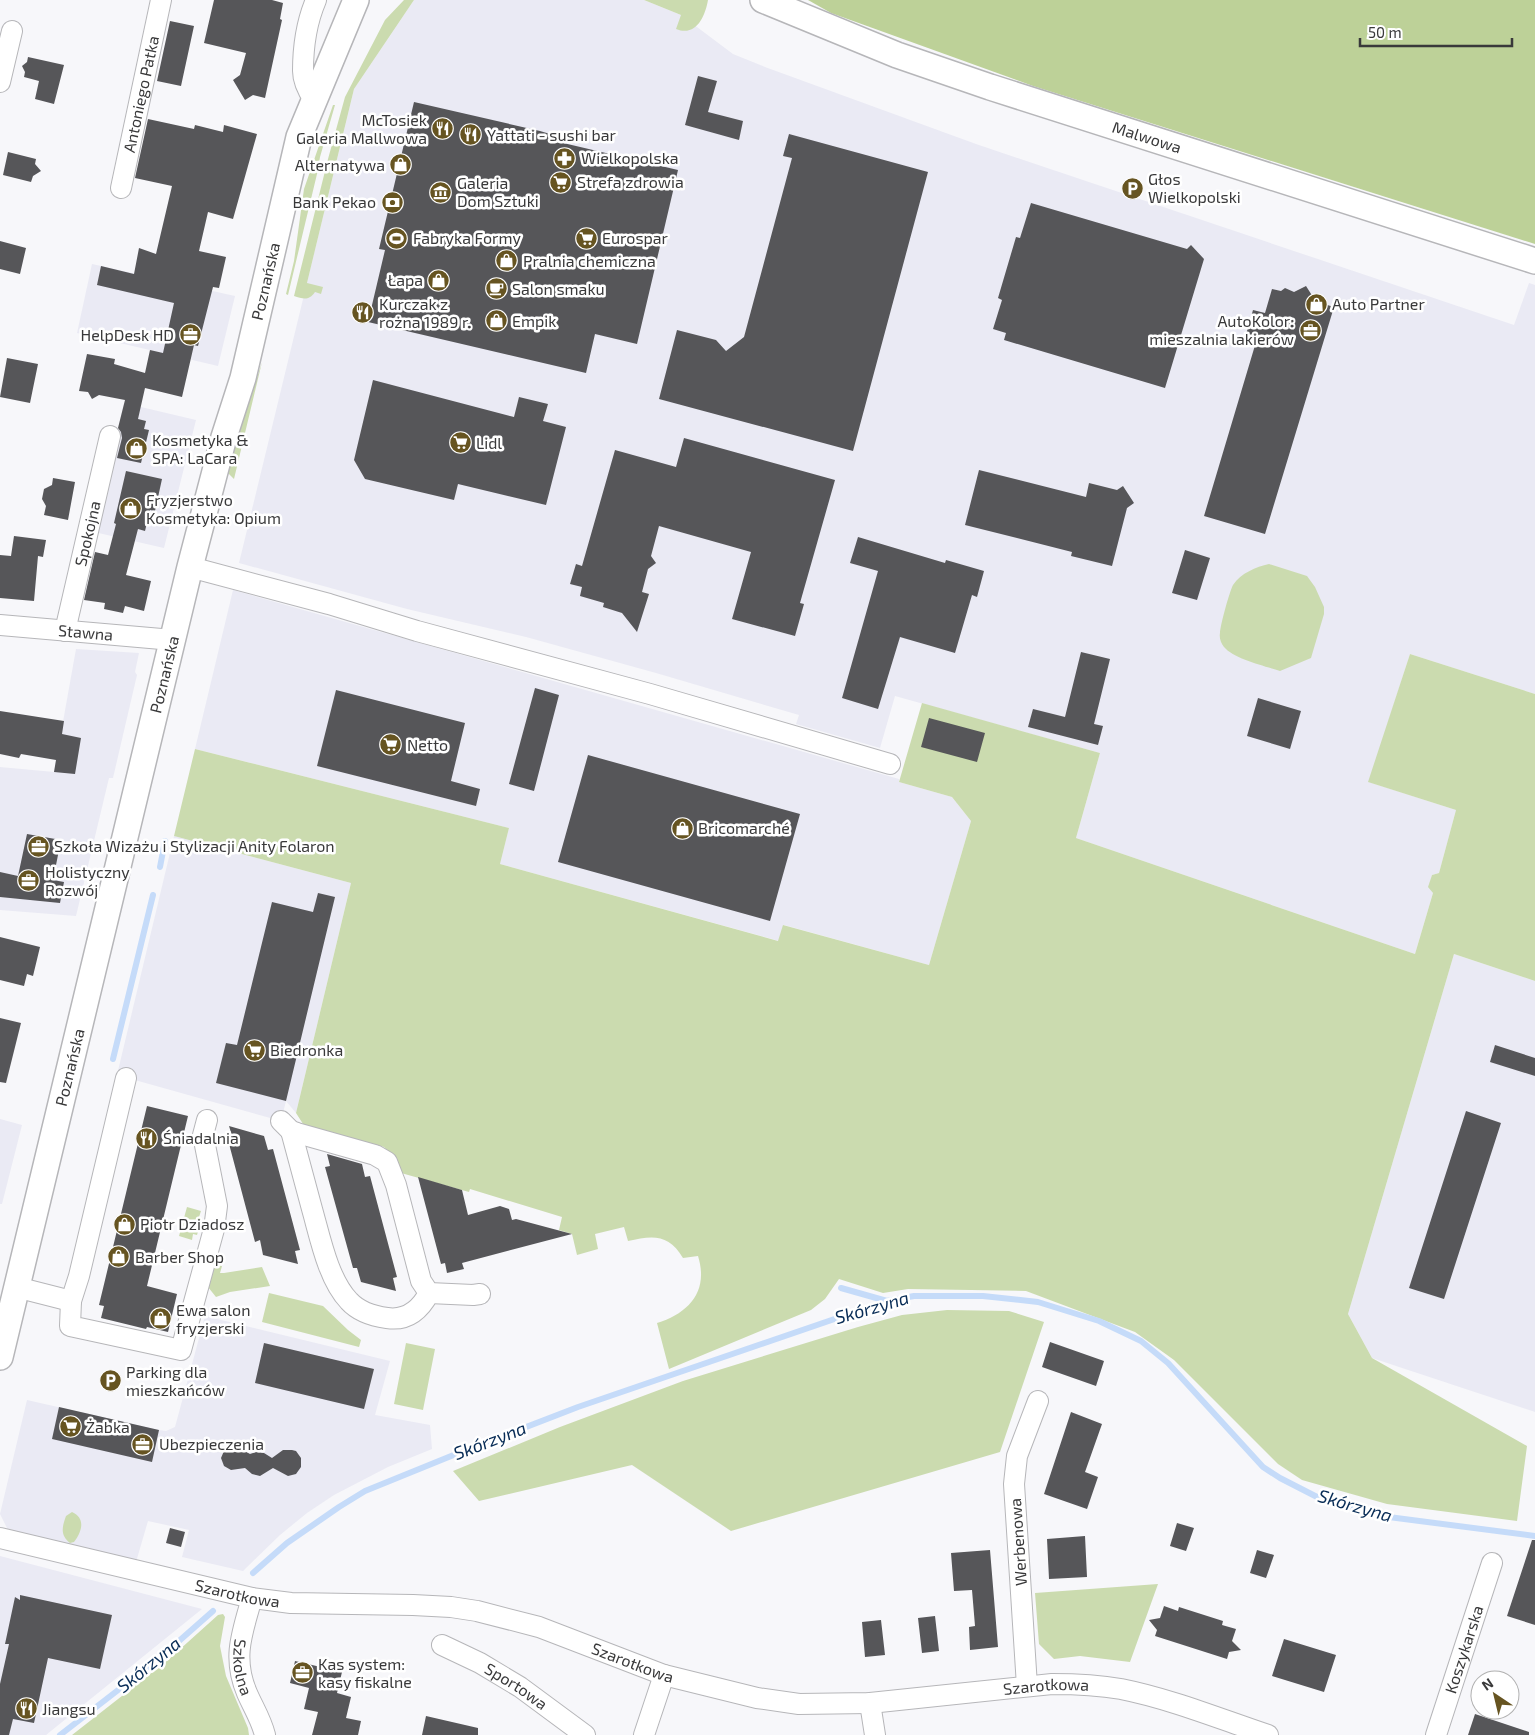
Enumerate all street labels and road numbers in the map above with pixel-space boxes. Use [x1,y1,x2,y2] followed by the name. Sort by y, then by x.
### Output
[119,34,162,154] street label: Antoniego Patka
[1110,117,1184,157] street label: Malwowa
[247,241,283,322] street label: Poznańska
[70,499,104,568] street label: Spokojna
[57,620,114,644] street label: Stawna
[145,634,182,715] street label: Poznańska
[51,1026,88,1108] street label: Poznańska
[1005,1498,1030,1587] street label: Werbenowa
[193,1575,281,1610] street label: Szarotkowa
[1440,1603,1487,1696] street label: Koszykarska
[230,1638,257,1698] street label: Szkolna
[589,1638,676,1686] street label: Szarotkowa
[482,1658,551,1713] street label: Sportowa
[1002,1674,1090,1698] street label: Szarotkowa

